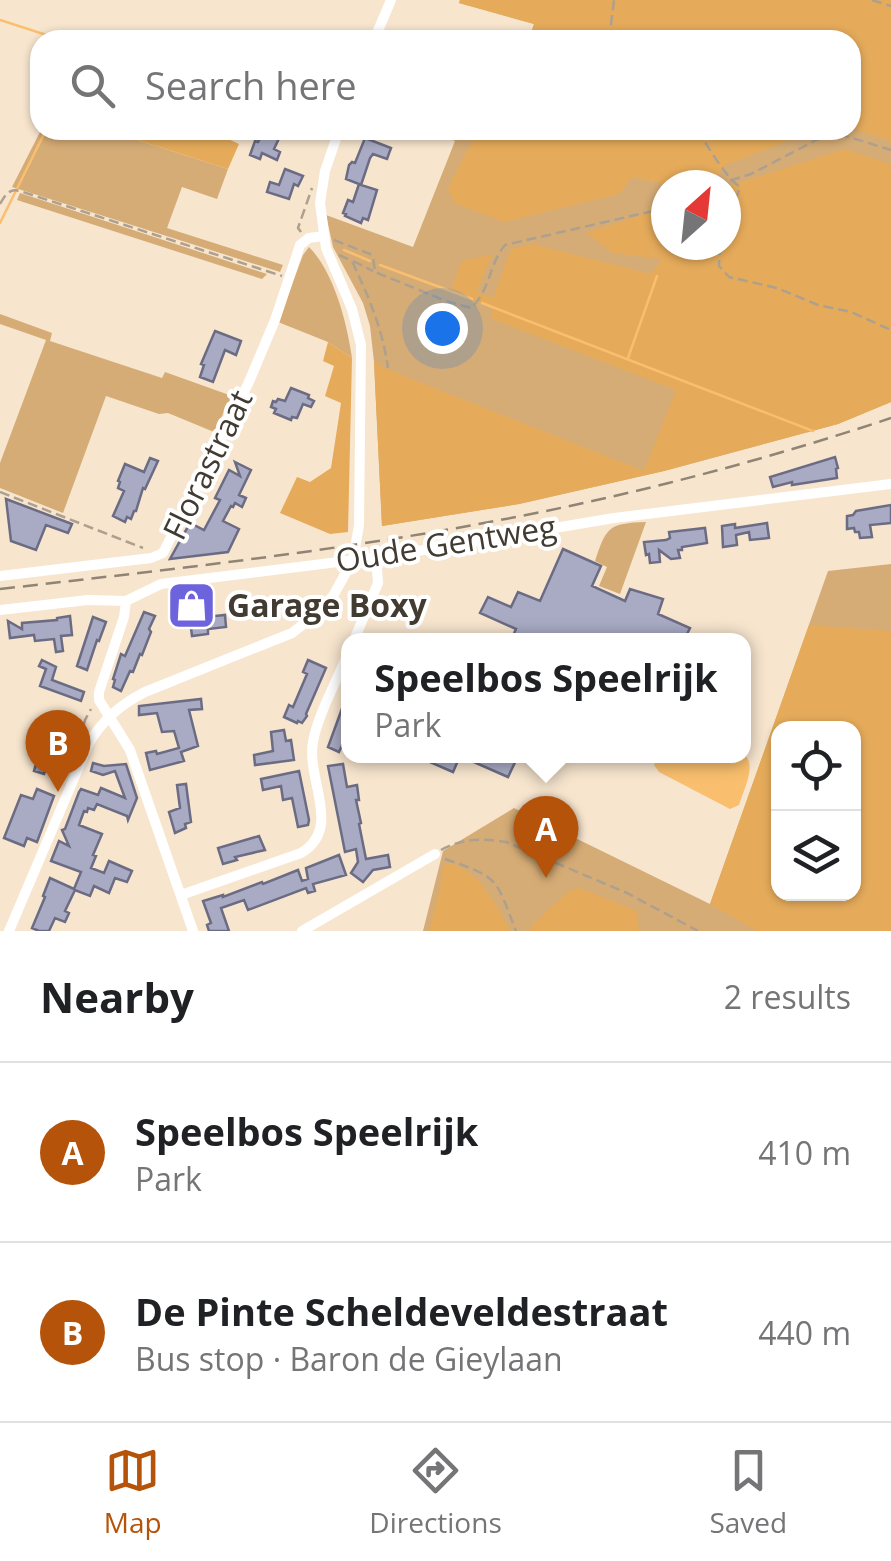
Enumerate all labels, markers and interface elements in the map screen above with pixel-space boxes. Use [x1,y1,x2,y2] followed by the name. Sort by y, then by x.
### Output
[30,30,861,140] search box
[65,58,120,113] icon: search
[145,59,357,111] text: Search here
[651,170,741,260] north arrow
[417,303,468,354] your location
[152,382,261,546] street label: Florastraat
[332,504,559,581] street label: Oude Gentweg
[166,580,218,632] shop icon: Garage Boxy
[227,583,427,626] place label: Garage Boxy
[341,633,751,763] popup
[374,651,718,703] text: Speelbos Speelrijk
[374,703,441,746] text: Park
[26,710,90,792] pin: B
[771,721,861,901] map controls
[771,721,861,811] button: locate
[514,796,578,878] pin: A
[771,811,861,901] button: layers
[40,968,194,1025] text: Nearby
[724,975,851,1018] text: 2 results
[135,1105,478,1157] text: Speelbos Speelrijk
[61,1131,84,1174] text: A
[758,1131,851,1174] text: 410 m
[135,1157,202,1200] text: Park
[135,1285,668,1337] text: De Pinte Scheldeveldestraat
[62,1311,83,1354] text: B
[758,1311,851,1354] text: 440 m
[135,1337,563,1380] text: Bus stop · Baron de Gieylaan
[104,1443,162,1541] tab: Map
[369,1443,502,1541] tab: Directions
[709,1443,787,1541] tab: Saved

